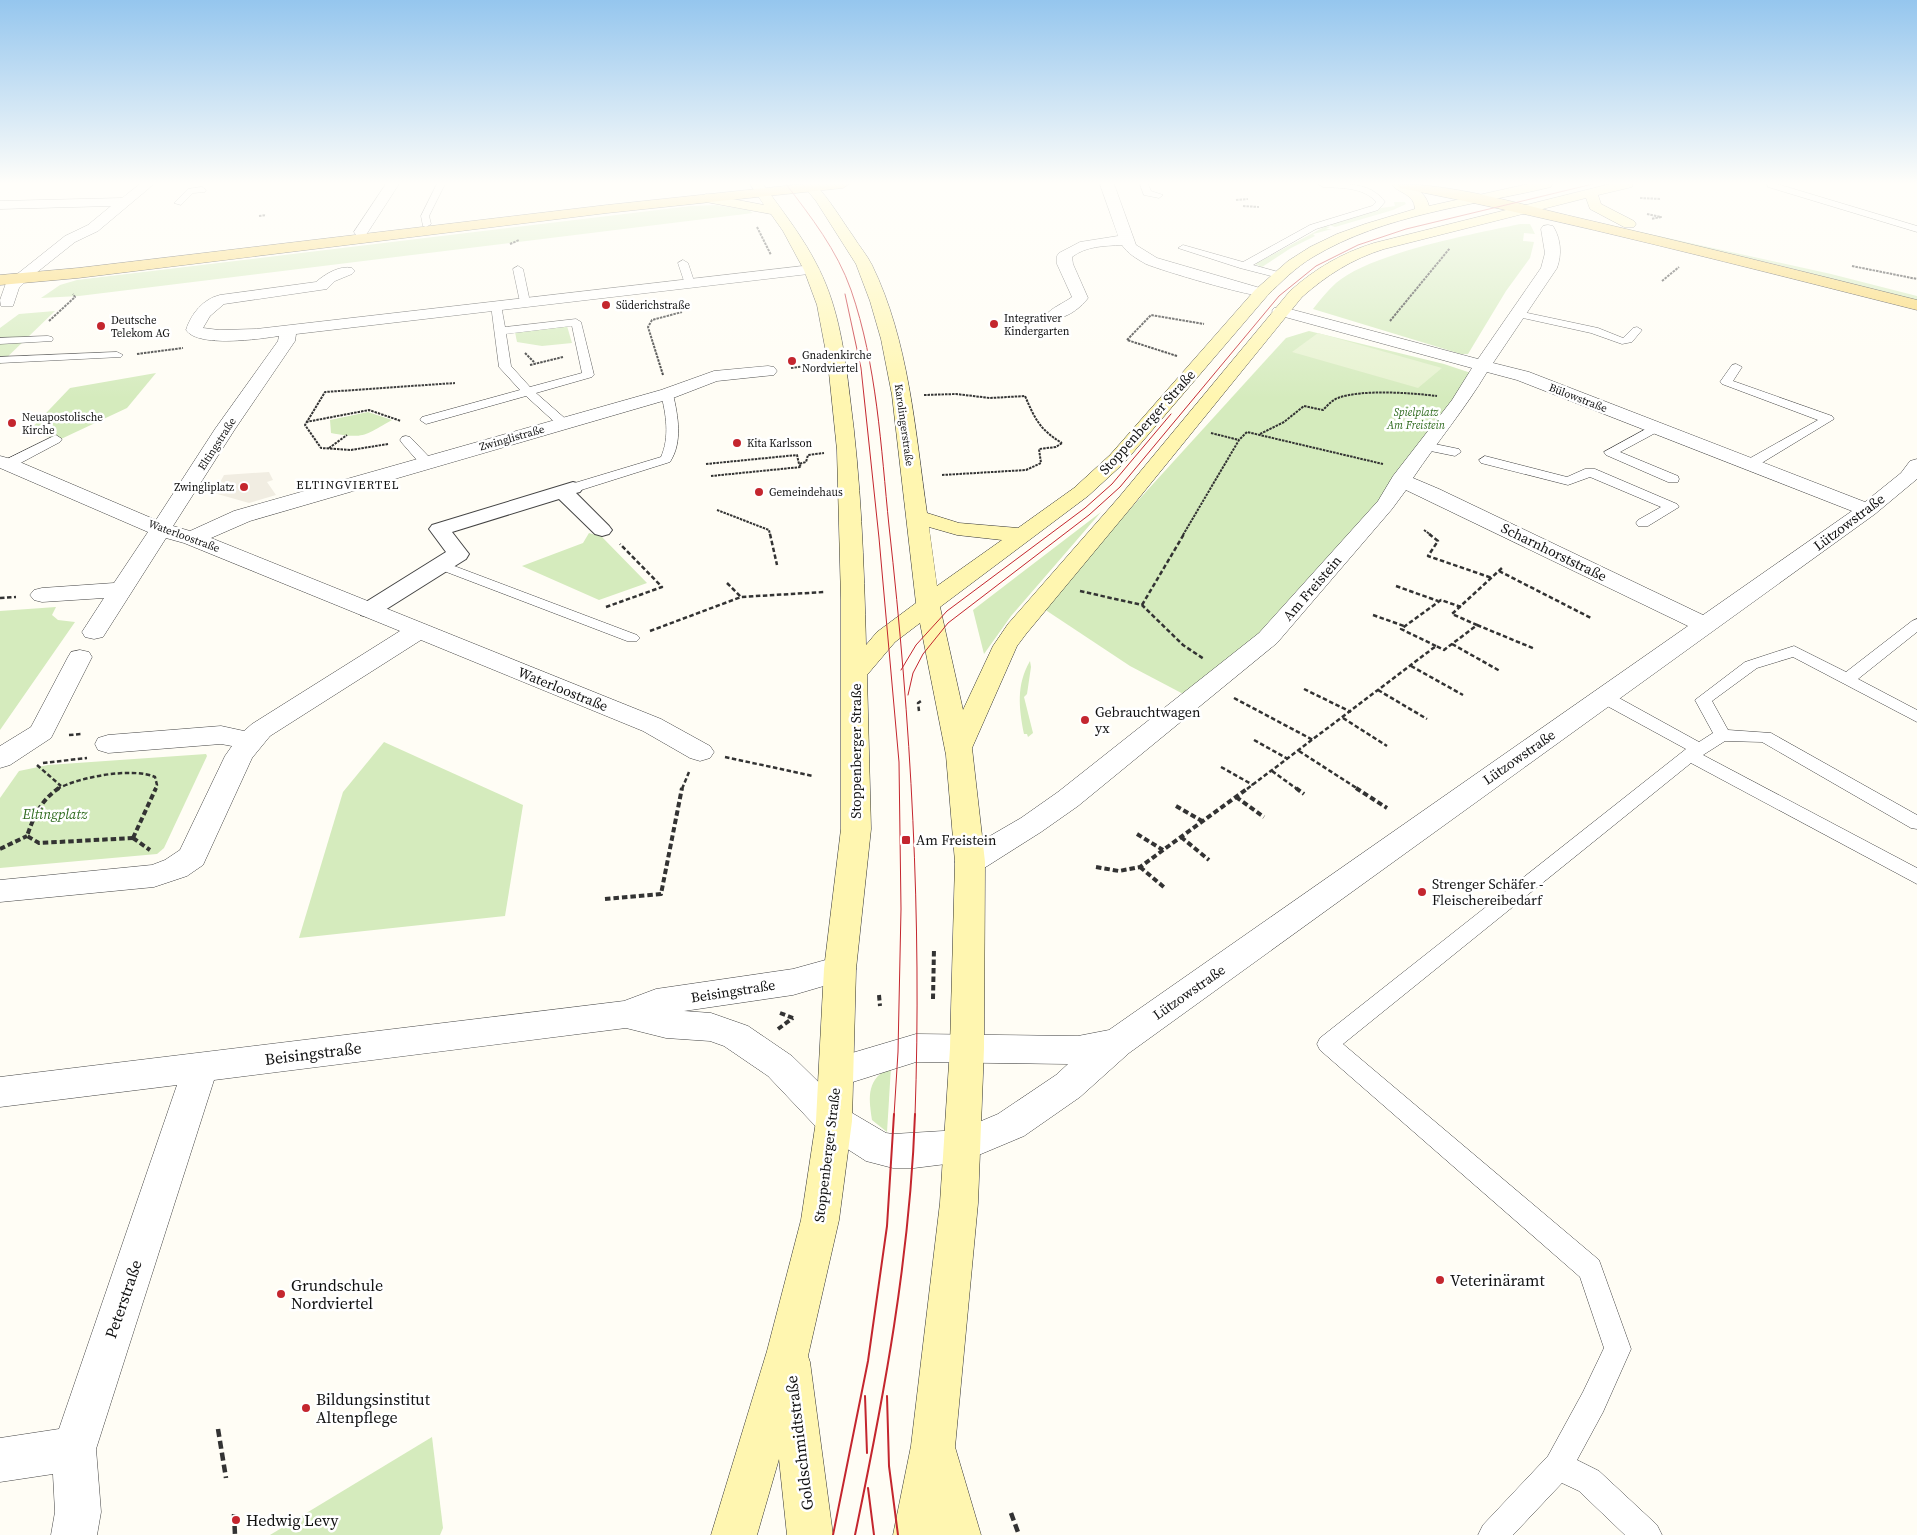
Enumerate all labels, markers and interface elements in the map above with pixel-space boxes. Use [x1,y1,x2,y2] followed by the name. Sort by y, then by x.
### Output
[616,298,690,313] place label: Süderichstraße
[600,299,612,311] marker: Süderichstraße
[1004,311,1070,339] place label: Integrativer Kindergarten
[111,313,170,341] place label: Deutsche Telekom AG
[988,318,1000,330] marker: Integrativer Kindergarten
[95,320,107,332] marker: Deutsche Telekom AG
[802,348,872,376] place label: Gnadenkirche Nordviertel
[786,355,798,367] marker: Gnadenkirche Nordviertel
[1094,365,1200,479] street label: Stoppenberger Straße
[1547,380,1610,416] street label: Bülowstraße
[891,383,917,467] street label: Karolingerstraße
[1386,405,1446,433] park label: Spielplatz Am Freistein
[22,410,103,438] place label: Neuapostolische Kirche
[194,415,240,473] street label: Eltingstraße
[6,417,18,429] marker: Neuapostolische Kirche
[478,421,547,454] street label: Zwinglistraße
[747,436,813,451] place label: Kita Karlsson
[731,437,743,449] marker: Kita Karlsson
[296,477,400,493] district label: ELTINGVIERTEL
[174,480,234,495] place label: Zwingliplatz
[238,481,250,493] marker: Zwingliplatz
[769,485,843,500] place label: Gemeindehaus
[753,486,765,498] marker: Gemeindehaus
[1809,489,1889,555] street label: Lützowstraße
[146,516,222,556] street label: Waterloostraße
[1498,518,1610,586] street label: Scharnhorststraße
[1278,551,1346,625] street label: Am Freistein
[515,662,611,716] street label: Waterloostraße
[846,683,866,819] street label: Stoppenberger Straße
[1095,702,1201,738] place label: Gebrauchtwagen yx
[1079,714,1091,726] marker: Gebrauchtwagen yx
[1479,725,1559,789] street label: Lützowstraße
[22,804,88,824] park label: Eltingplatz
[916,830,997,850] place label: Am Freistein
[900,834,912,846] marker: Am Freistein
[1432,874,1543,910] place label: Strenger Schäfer - Fleischereibedarf
[1416,886,1428,898] marker: Strenger Schäfer - Fleischereibedarf
[1149,960,1229,1024] street label: Lützowstraße
[689,974,777,1008] street label: Beisingstraße
[263,1036,363,1070] street label: Beisingstraße
[809,1087,845,1223] street label: Stoppenberger Straße
[99,1257,147,1341] street label: Peterstraße
[1450,1269,1545,1291] place label: Veterinäramt
[291,1274,383,1314] place label: Grundschule Nordviertel
[1434,1274,1446,1286] marker: Veterinäramt
[275,1288,287,1300] marker: Grundschule Nordviertel
[780,1374,818,1512] street label: Goldschmidtstraße
[316,1388,431,1428] place label: Bildungsinstitut Altenpflege
[300,1402,312,1414] marker: Bildungsinstitut Altenpflege
[246,1509,339,1531] place label: Hedwig Levy
[230,1514,242,1526] marker: Hedwig Levy

